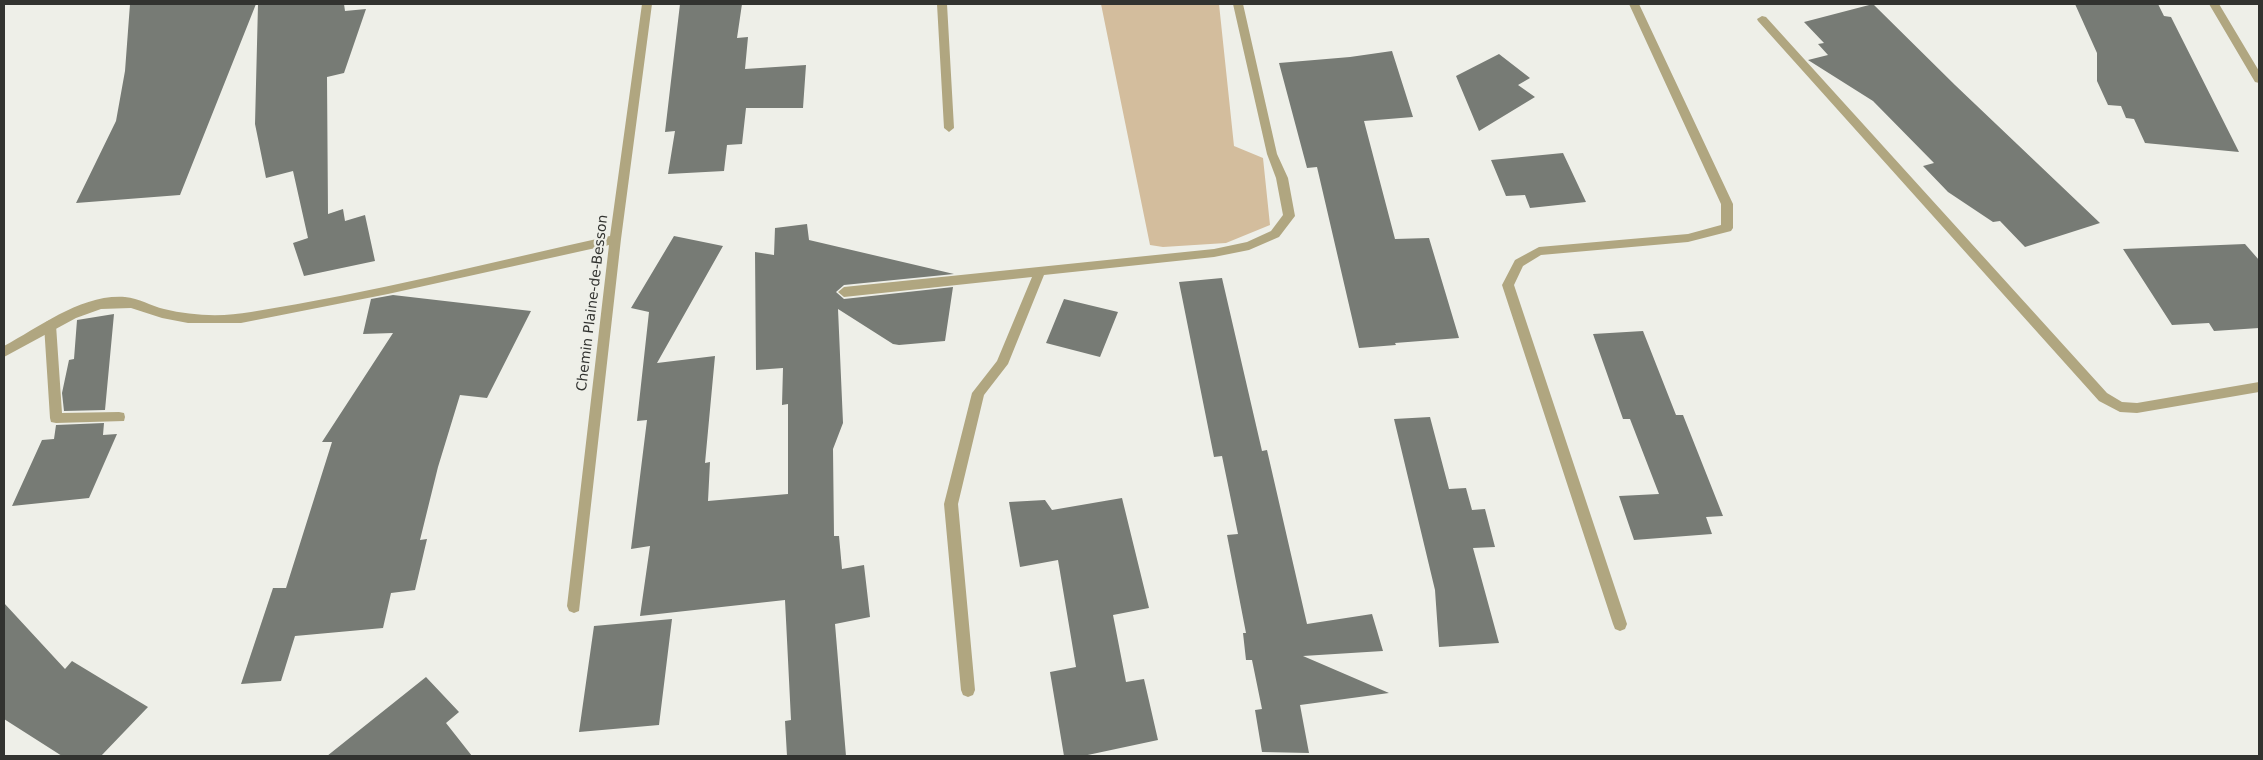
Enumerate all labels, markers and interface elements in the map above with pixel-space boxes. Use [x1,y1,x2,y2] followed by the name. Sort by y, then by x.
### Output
[574,214,612,392] street label: Chemin Plaine-de-Besson

